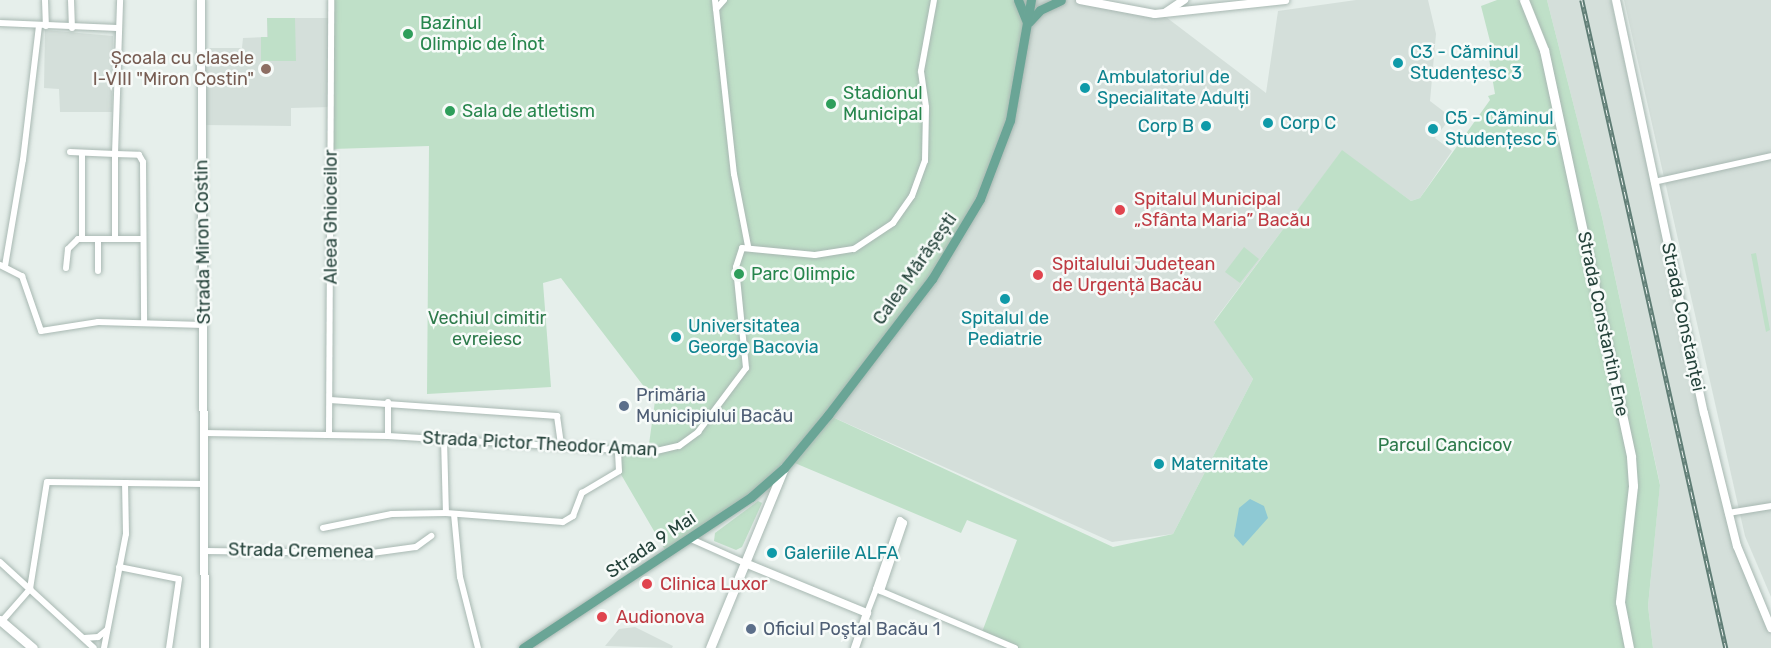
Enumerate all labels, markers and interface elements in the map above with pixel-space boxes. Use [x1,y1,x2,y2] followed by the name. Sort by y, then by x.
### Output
[420,13,545,56] place label: Bazinul Olimpic de Înot
[401,27,415,41] marker: Bazinul Olimpic de Înot
[1410,42,1522,84] place label: C3 - Căminul Studențesc 3
[93,48,254,90] place label: Școala cu clasele I-VIII "Miron Costin"
[1391,56,1405,70] marker: C3 - Căminul Studențesc 3
[259,62,273,76] marker: Școala cu clasele I-VIII "Miron Costin"
[1097,67,1250,110] place label: Ambulatoriul de Specialitate Adulți
[1078,81,1092,95] marker: Ambulatoriul de Specialitate Adulți
[843,83,923,125] place label: Stadionul Municipal
[824,97,838,111] marker: Stadionul Municipal
[462,100,595,122] place label: Sala de atletism
[443,104,457,118] marker: Sala de atletism
[1445,108,1557,150] place label: C5 - Căminul Studențesc 5
[1280,112,1336,134] place label: Corp C
[1138,115,1194,137] place label: Corp B
[1261,116,1275,130] marker: Corp C
[1199,119,1213,133] marker: Corp B
[1426,122,1440,136] marker: C5 - Căminul Studențesc 5
[320,150,342,284] street label: Aleea Ghioceilor
[191,159,215,325] street label: Strada Miron Costin
[1134,189,1310,232] place label: Spitalul Municipal „Sfânta Maria” Bacău
[1111,201,1129,219] marker: Spitalul Municipal „Sfânta Maria” Bacău
[868,209,962,329] street label: Calea Mărășești
[1573,229,1633,419] street label: Strada Constantin Ene
[1657,241,1709,393] street label: Strada Constanței
[1052,254,1215,296] place label: Spitalului Județean de Urgență Bacău
[751,263,855,285] place label: Parc Olimpic
[1029,266,1047,284] marker: Spitalului Județean de Urgență Bacău
[732,267,746,281] marker: Parc Olimpic
[998,292,1012,306] marker: Spitalul de Pediatrie
[428,308,546,350] park label: Vechiul cimitir evreiesc
[961,308,1049,350] place label: Spitalul de Pediatrie
[688,316,819,358] place label: Universitatea George Bacovia
[669,330,683,344] marker: Universitatea George Bacovia
[636,385,793,428] place label: Primăria Municipiului Bacău
[617,399,631,413] marker: Primăria Municipiului Bacău
[421,427,659,461] street label: Strada Pictor Theodor Aman
[1378,434,1512,456] park label: Parcul Cancicov
[1171,453,1268,475] place label: Maternitate
[1152,457,1166,471] marker: Maternitate
[602,507,700,583] street label: Strada 9 Mai
[228,539,374,563] street label: Strada Cremenea
[784,542,899,564] place label: Galeriile ALFA
[765,546,779,560] marker: Galeriile ALFA
[660,573,768,595] place label: Clinica Luxor
[638,575,656,593] marker: Clinica Luxor
[616,606,705,628] place label: Audionova
[593,608,611,626] marker: Audionova
[763,618,940,640] place label: Oficiul Poştal Bacău 1
[744,622,758,636] marker: Oficiul Poştal Bacău 1

